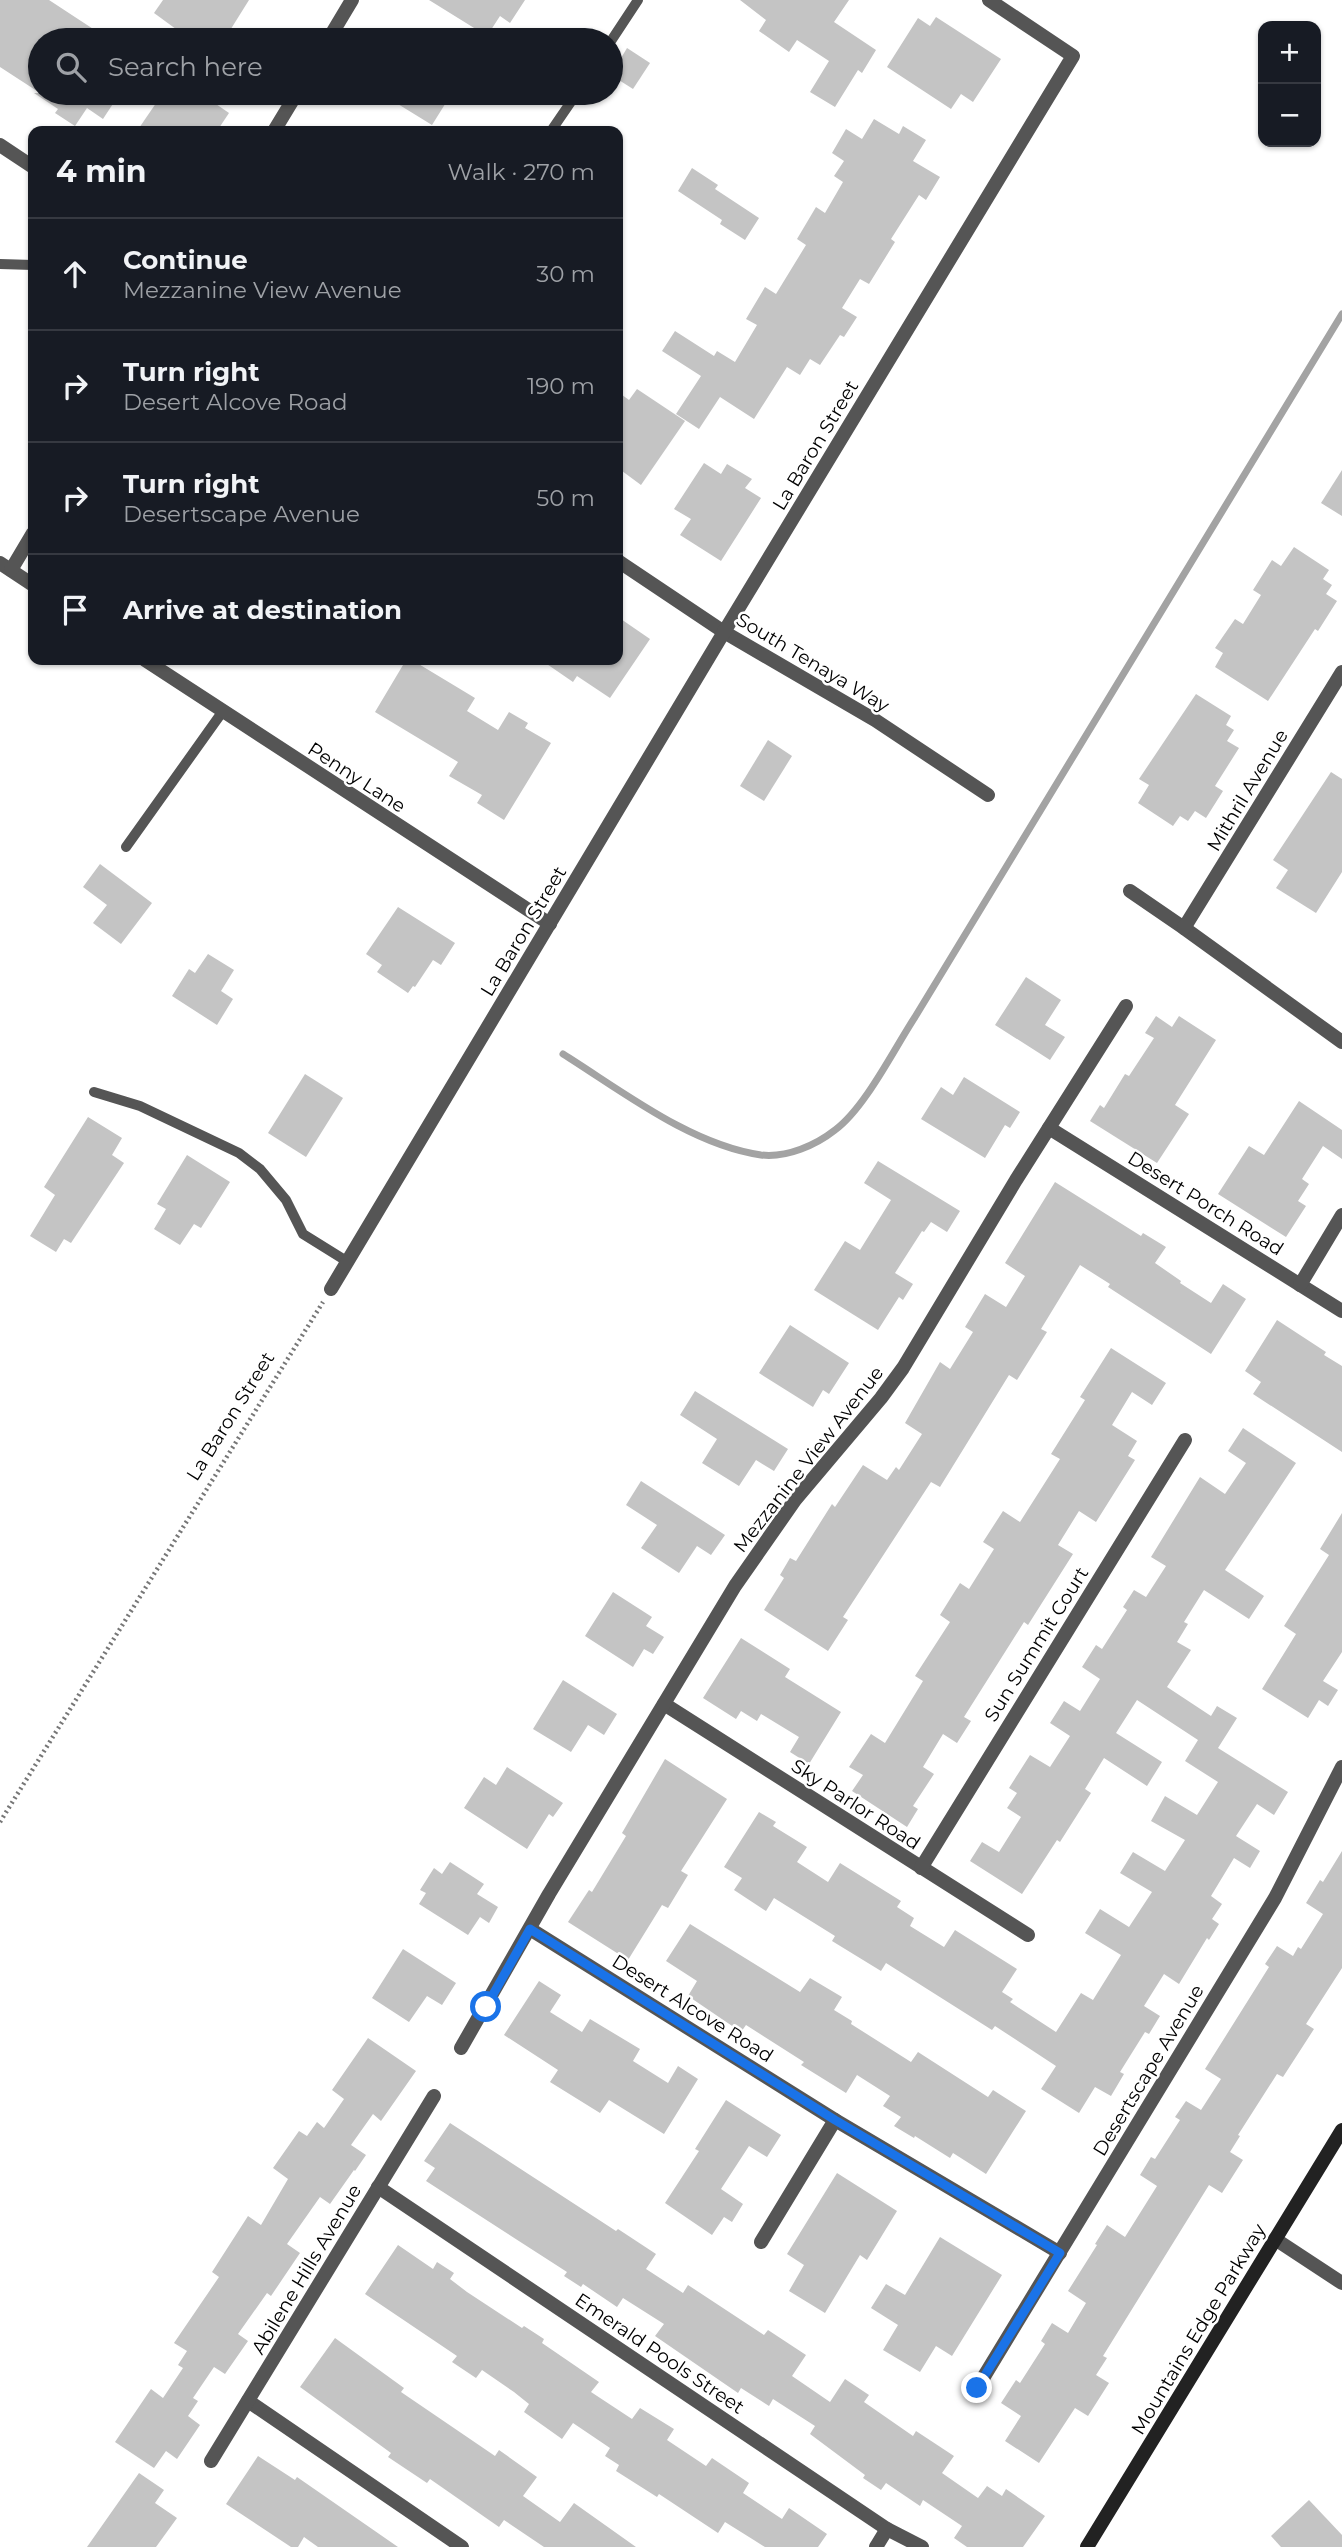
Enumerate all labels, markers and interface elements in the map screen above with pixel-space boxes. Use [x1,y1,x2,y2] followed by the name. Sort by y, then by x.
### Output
[1258,21,1321,147] map controls
[1258,21,1321,84] button: +
[28,28,623,105] search box
[52,48,90,86] icon: search
[108,51,263,83] text: Search here
[1258,84,1321,147] button: −
[56,153,146,190] text: 4 min
[448,158,595,186] text: Walk · 270 m
[123,244,248,276] text: Continue
[56,255,94,293] icon: ahead
[536,260,595,288] text: 30 m
[123,276,402,304] text: Mezzanine View Avenue
[123,356,259,388] text: Turn right
[56,367,94,405] icon: right
[527,372,595,400] text: 190 m
[768,376,863,514] street label: La Baron Street
[123,388,348,416] text: Desert Alcove Road
[123,468,259,500] text: Turn right
[56,479,94,517] icon: right
[536,484,595,512] text: 50 m
[123,500,360,528] text: Desertscape Avenue
[56,591,94,629] icon: arrive
[123,594,402,626] text: Arrive at destination
[732,608,894,718] street label: South Tenaya Way
[1202,725,1293,855] street label: Mithril Avenue
[303,737,410,818] street label: Penny Lane
[476,862,571,1000] street label: La Baron Street
[1124,1146,1288,1261] street label: Desert Porch Road
[182,1347,279,1485] street label: La Baron Street
[728,1362,888,1557] street label: Mezzanine View Avenue
[980,1562,1093,1726] street label: Sun Summit Court
[787,1754,925,1855] street label: Sky Parlor Road
[608,1950,778,2067] street label: Desert Alcove Road
[1088,1980,1209,2160] street label: Desertscape Avenue
[470,1991,501,2022] route start
[247,2180,366,2358] street label: Abilene Hills Avenue
[1126,2219,1271,2439] street label: Mountains Edge Parkway
[571,2288,749,2419] street label: Emerald Pools Street
[961,2372,992,2403] route end

